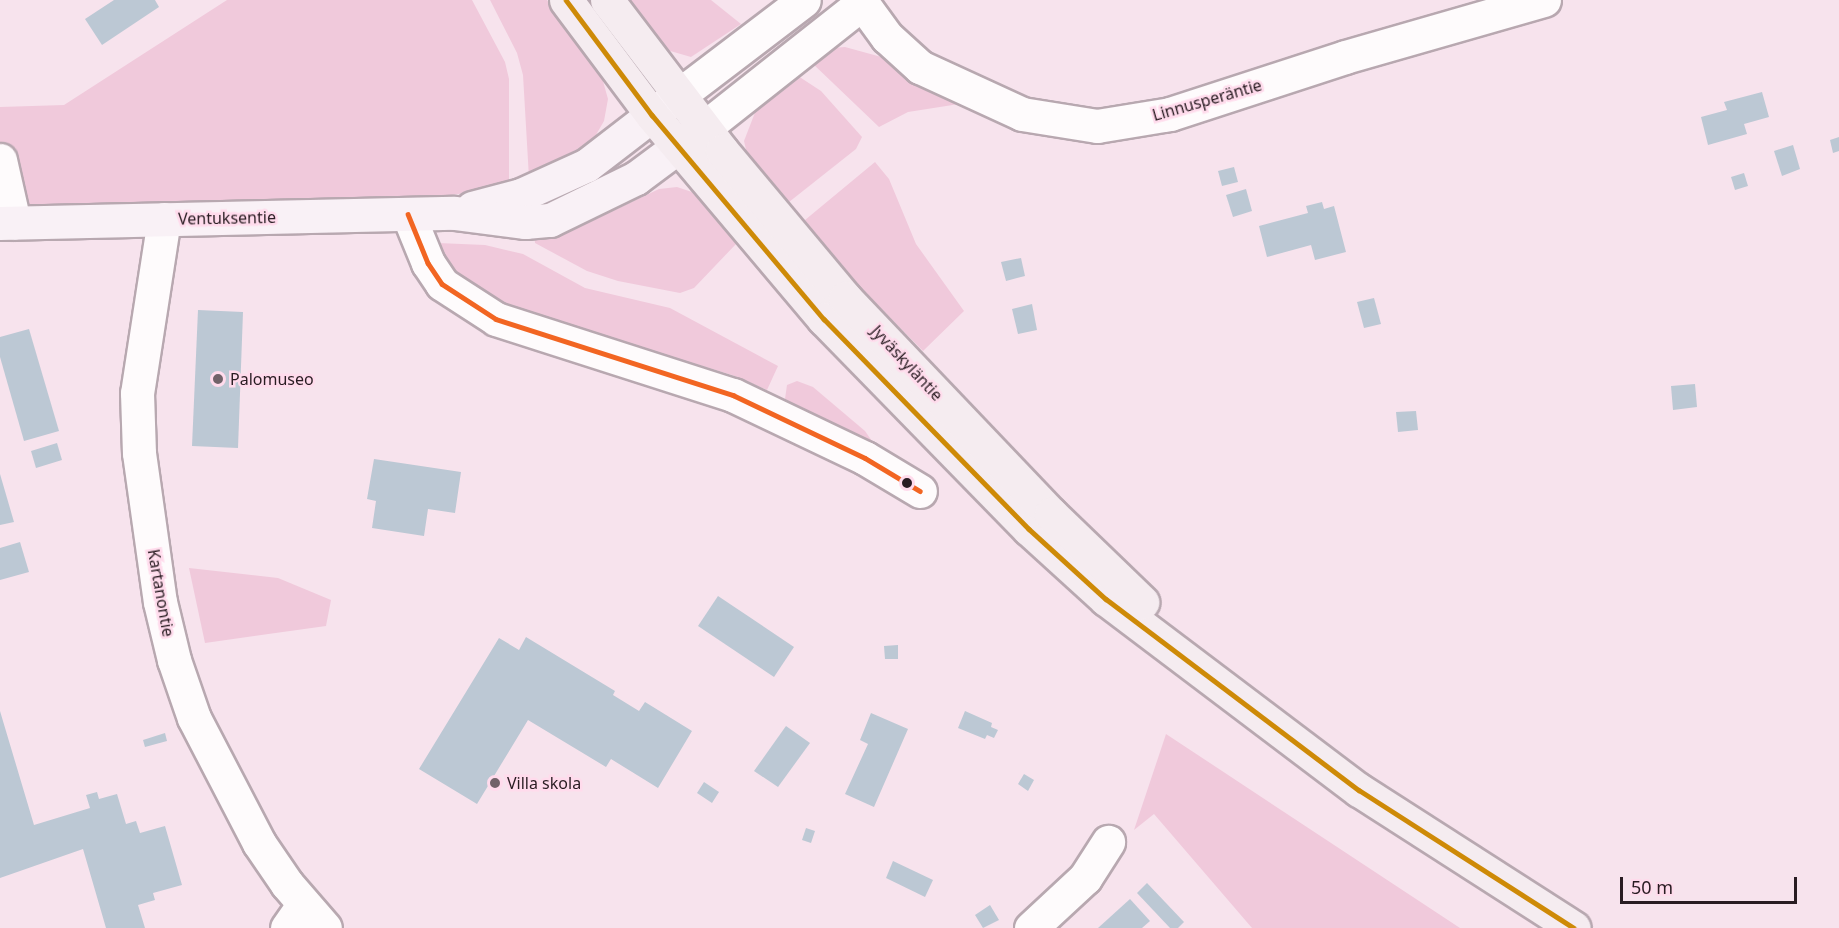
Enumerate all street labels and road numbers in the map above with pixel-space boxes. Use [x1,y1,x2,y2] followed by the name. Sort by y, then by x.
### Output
[1150,75,1264,125] street label: Linnusperäntie
[178,208,276,228] street label: Ventuksentie
[867,321,947,405] street label: Jyväskyläntie
[144,548,178,638] street label: Kartanontie

